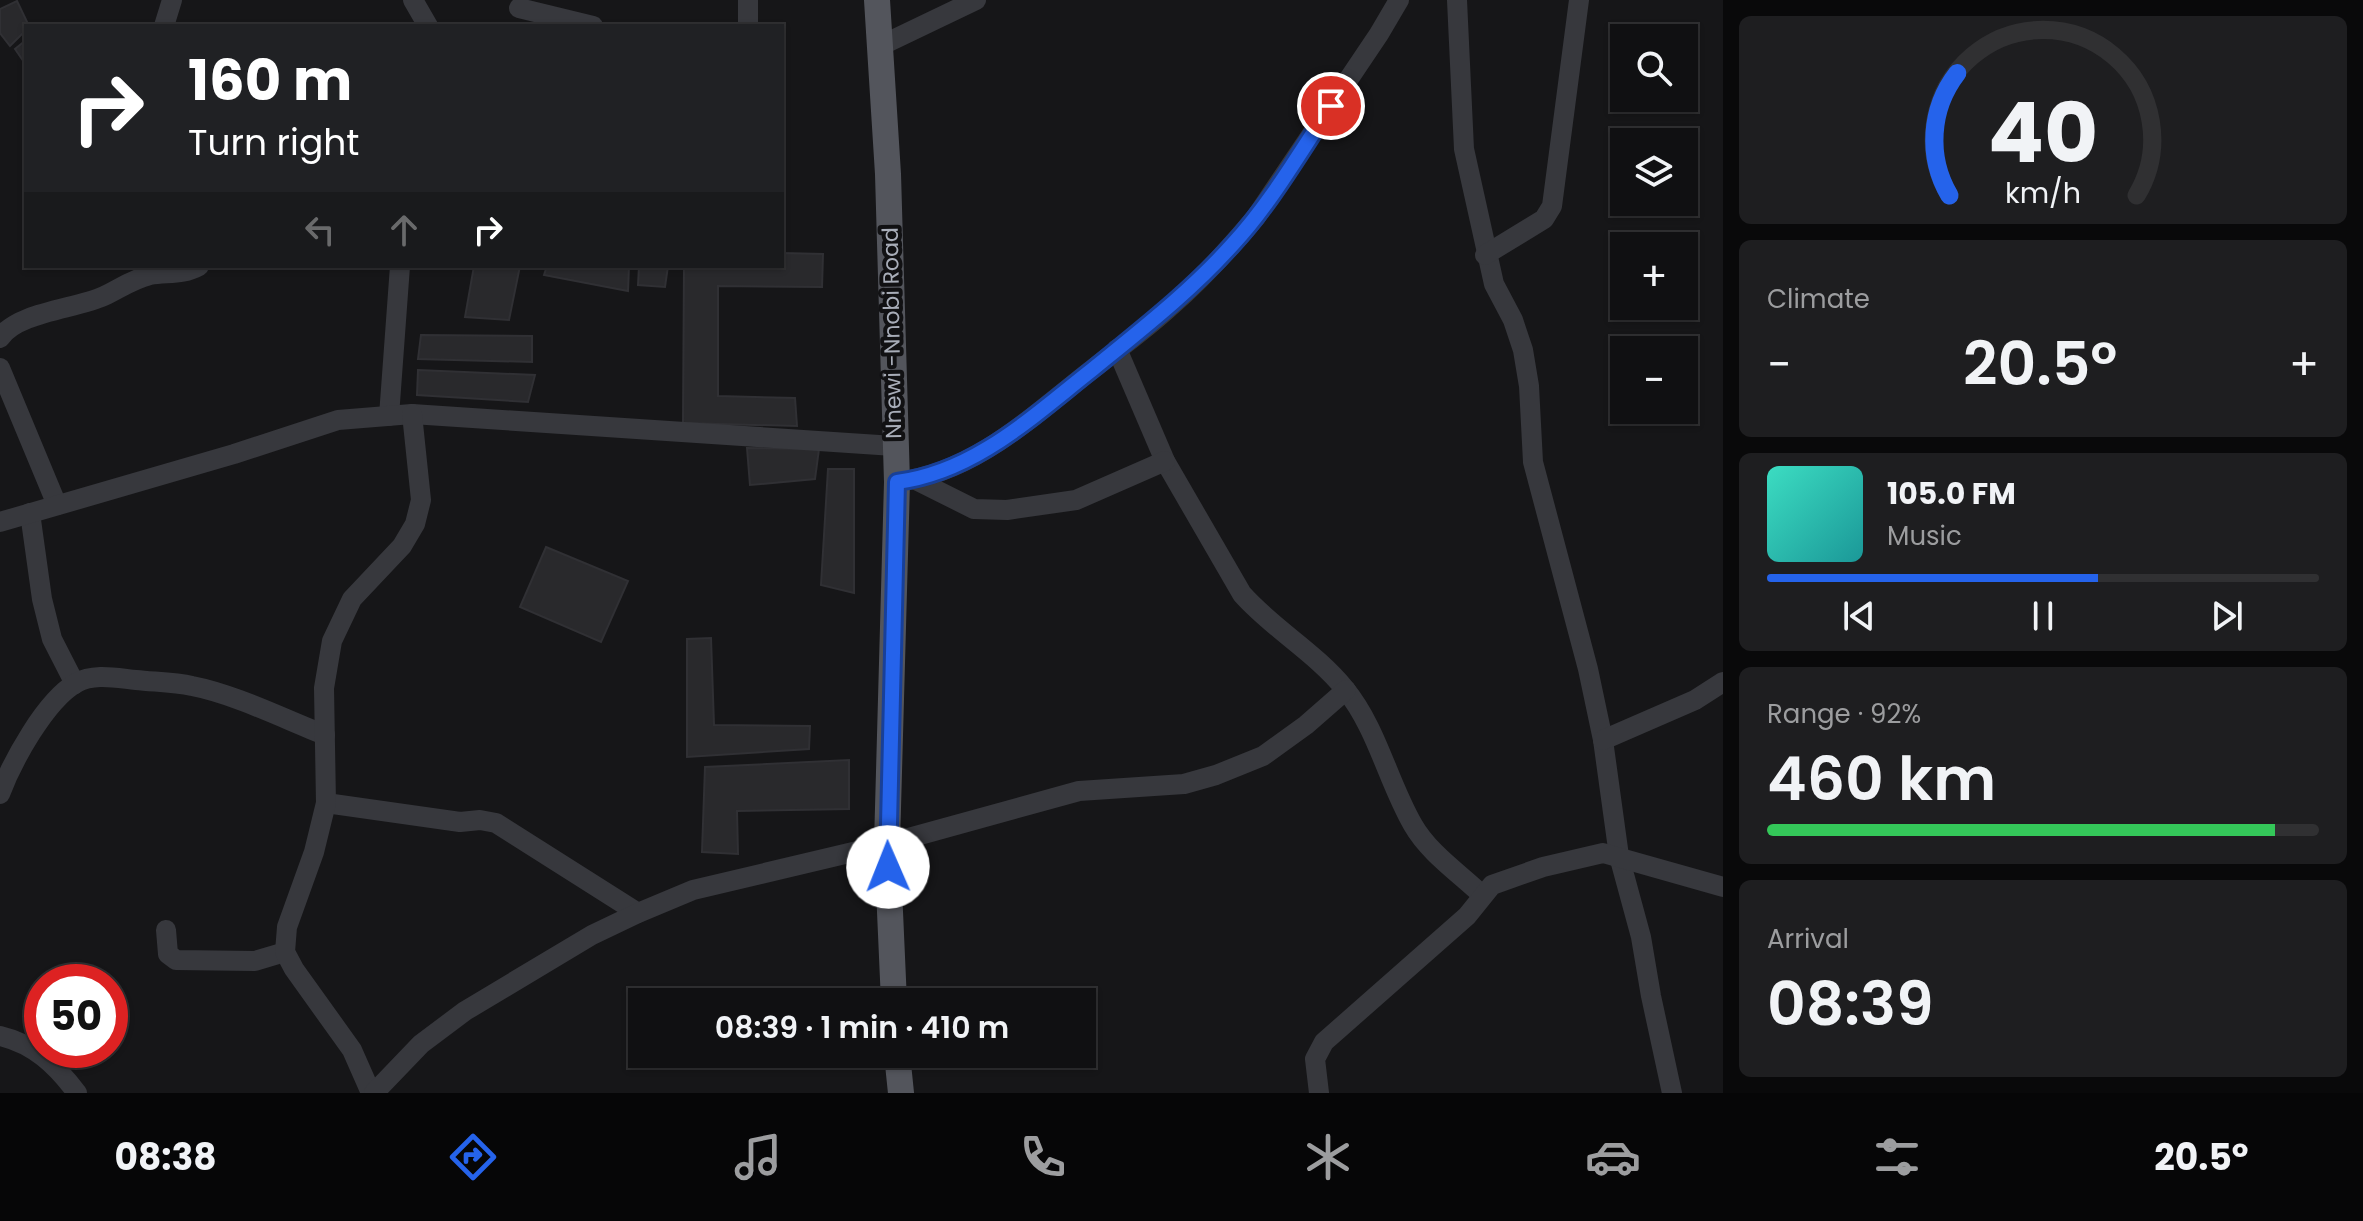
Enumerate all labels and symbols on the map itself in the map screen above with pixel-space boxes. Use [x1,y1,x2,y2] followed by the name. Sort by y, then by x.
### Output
[1297,72,1365,140] pin
[875,227,909,439] street label: Nnewi -Nnobi Road
[846,825,930,909] position arrow
[24,964,128,1068] speed limit sign: 50

